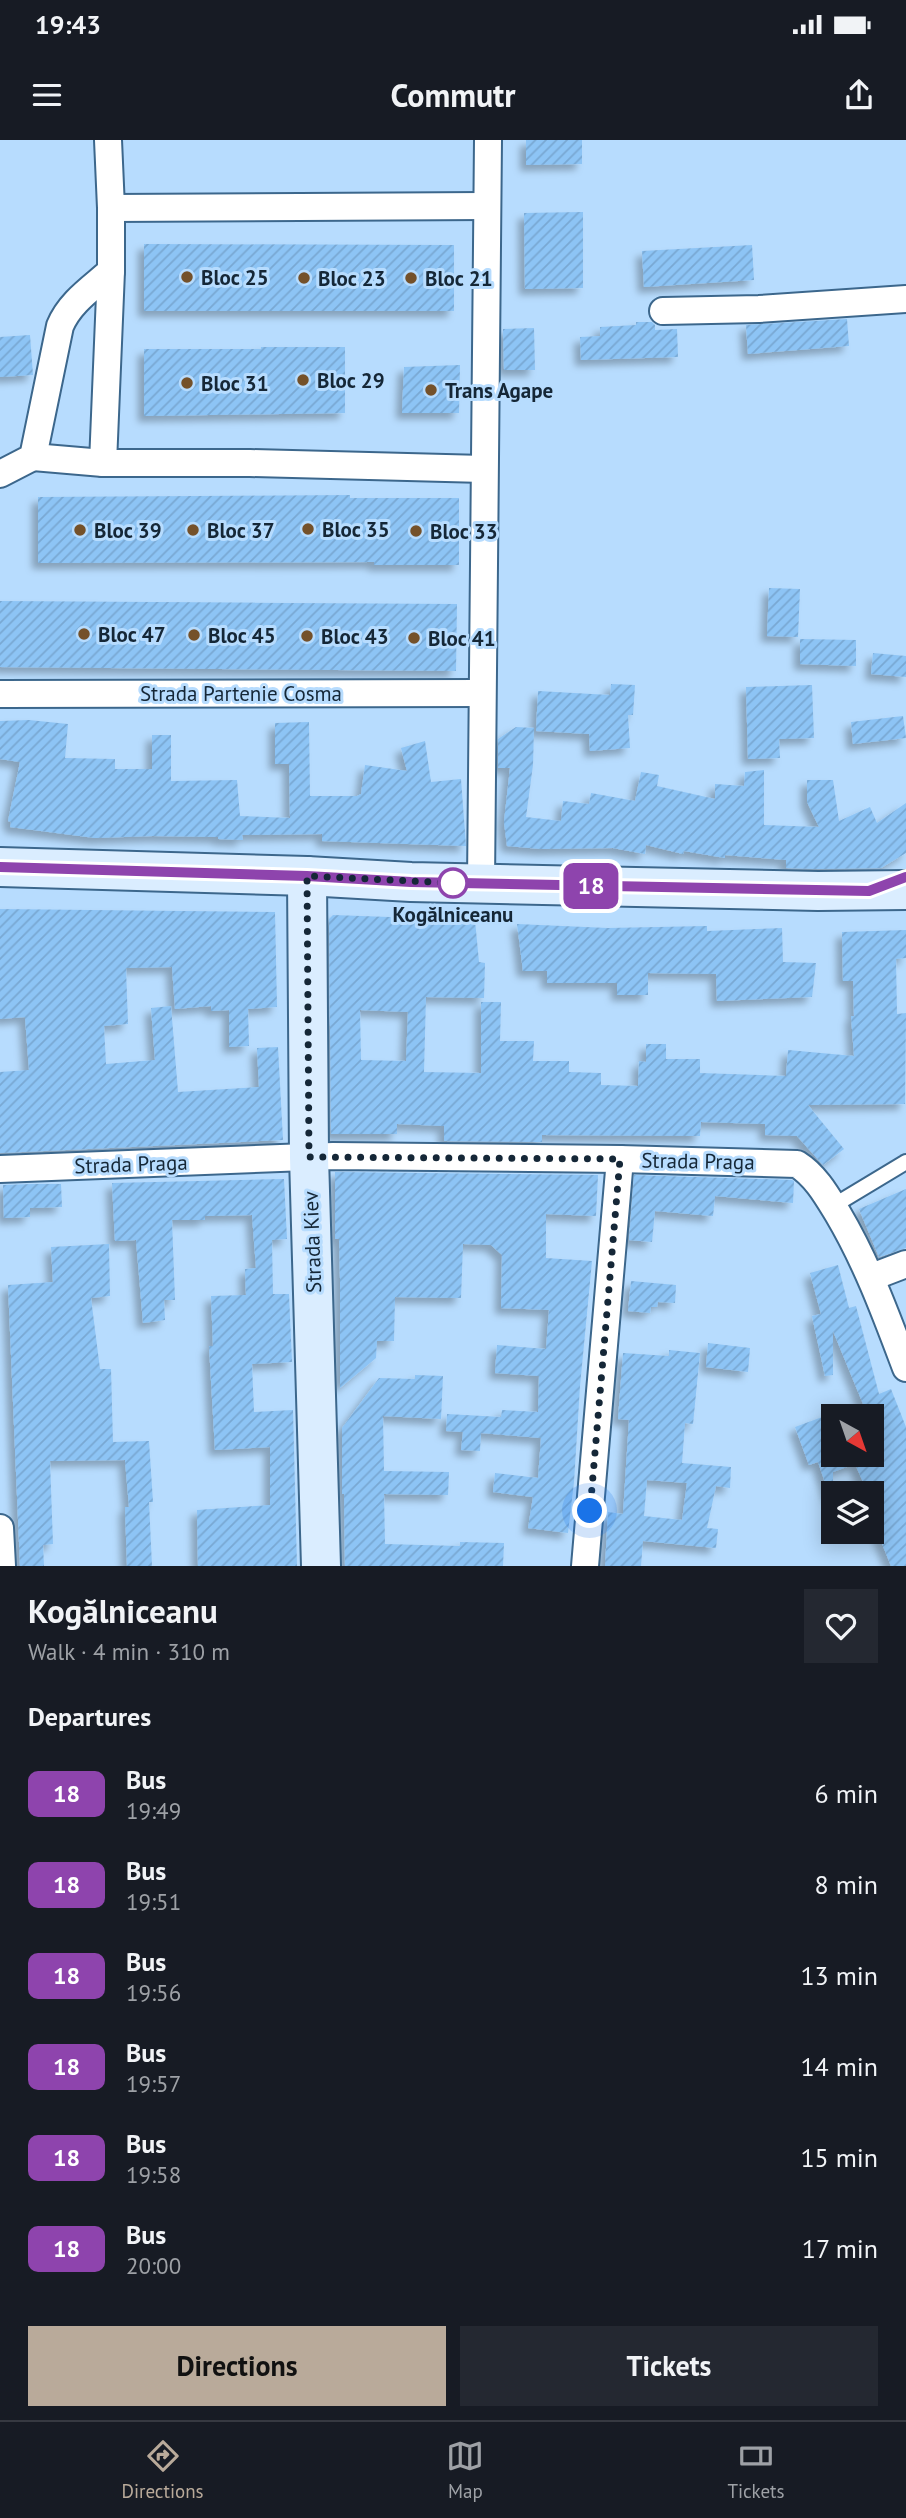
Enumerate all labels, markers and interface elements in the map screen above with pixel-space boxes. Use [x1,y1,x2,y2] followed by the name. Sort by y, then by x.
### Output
[35,8,101,41] text: 19:43
[390,74,516,116] text: Commutr
[28,76,66,114] icon: menu
[840,76,878,114] icon: share
[201,264,269,291] place label: Bloc 25
[318,265,386,292] place label: Bloc 23
[425,265,493,292] place label: Bloc 21
[179,269,195,285] marker: Bloc 25
[296,270,312,286] marker: Bloc 23
[403,270,419,286] marker: Bloc 21
[317,367,385,394] place label: Bloc 29
[201,370,269,397] place label: Bloc 31
[295,372,311,388] marker: Bloc 29
[179,375,195,391] marker: Bloc 31
[445,377,553,404] place label: Trans Agape
[423,382,439,398] marker: Trans Agape
[322,516,390,543] place label: Bloc 35
[94,517,162,544] place label: Bloc 39
[207,517,275,544] place label: Bloc 37
[430,518,498,545] place label: Bloc 33
[300,521,316,537] marker: Bloc 35
[72,522,88,538] marker: Bloc 39
[185,522,201,538] marker: Bloc 37
[408,523,424,539] marker: Bloc 33
[98,621,166,648] place label: Bloc 47
[208,622,276,649] place label: Bloc 45
[321,623,389,650] place label: Bloc 43
[428,625,496,652] place label: Bloc 41
[76,626,92,642] marker: Bloc 47
[186,627,202,643] marker: Bloc 45
[299,628,315,644] marker: Bloc 43
[406,630,422,646] marker: Bloc 41
[140,680,342,707] street label: Strada Partenie Cosma
[560,863,622,909] line badge: 18
[438,868,468,898] marker: Kogălniceanu
[577,870,605,901] text: 18
[393,901,513,928] place label: Kogălniceanu
[641,1147,755,1175] street label: Strada Praga
[74,1149,188,1179] street label: Strada Praga
[297,1191,327,1293] street label: Strada Kiev
[821,1404,884,1466] north arrow
[821,1404,884,1544] map controls
[821,1481,884,1544] button: layers
[572,1493,607,1528] your location
[28,1589,218,1632] text: Kogălniceanu
[804,1589,878,1663] button: heart
[28,1637,230,1666] text: Walk · 4 min · 310 m
[28,1700,151,1733] text: Departures
[126,1763,166,1796] text: Bus
[815,1777,878,1810] text: 6 min
[53,1778,80,1809] text: 18
[126,1796,181,1825] text: 19:49
[126,1854,166,1887] text: Bus
[815,1868,878,1901] text: 8 min
[53,1869,80,1900] text: 18
[126,1887,181,1916] text: 19:51
[126,1945,166,1978] text: Bus
[800,1959,878,1992] text: 13 min
[53,1960,80,1991] text: 18
[126,1978,181,2007] text: 19:56
[126,2036,166,2069] text: Bus
[800,2050,878,2083] text: 14 min
[53,2051,80,2082] text: 18
[126,2069,181,2098] text: 19:57
[126,2127,166,2160] text: Bus
[800,2141,878,2174] text: 15 min
[53,2142,80,2173] text: 18
[126,2160,181,2189] text: 19:58
[126,2218,166,2251] text: Bus
[802,2232,878,2265] text: 17 min
[53,2233,80,2264] text: 18
[126,2251,181,2280] text: 20:00
[28,2326,446,2406] button: Directions
[460,2326,878,2406] button: Tickets
[121,2437,204,2503] tab: Directions
[446,2437,484,2503] tab: Map
[727,2437,785,2503] tab: Tickets

